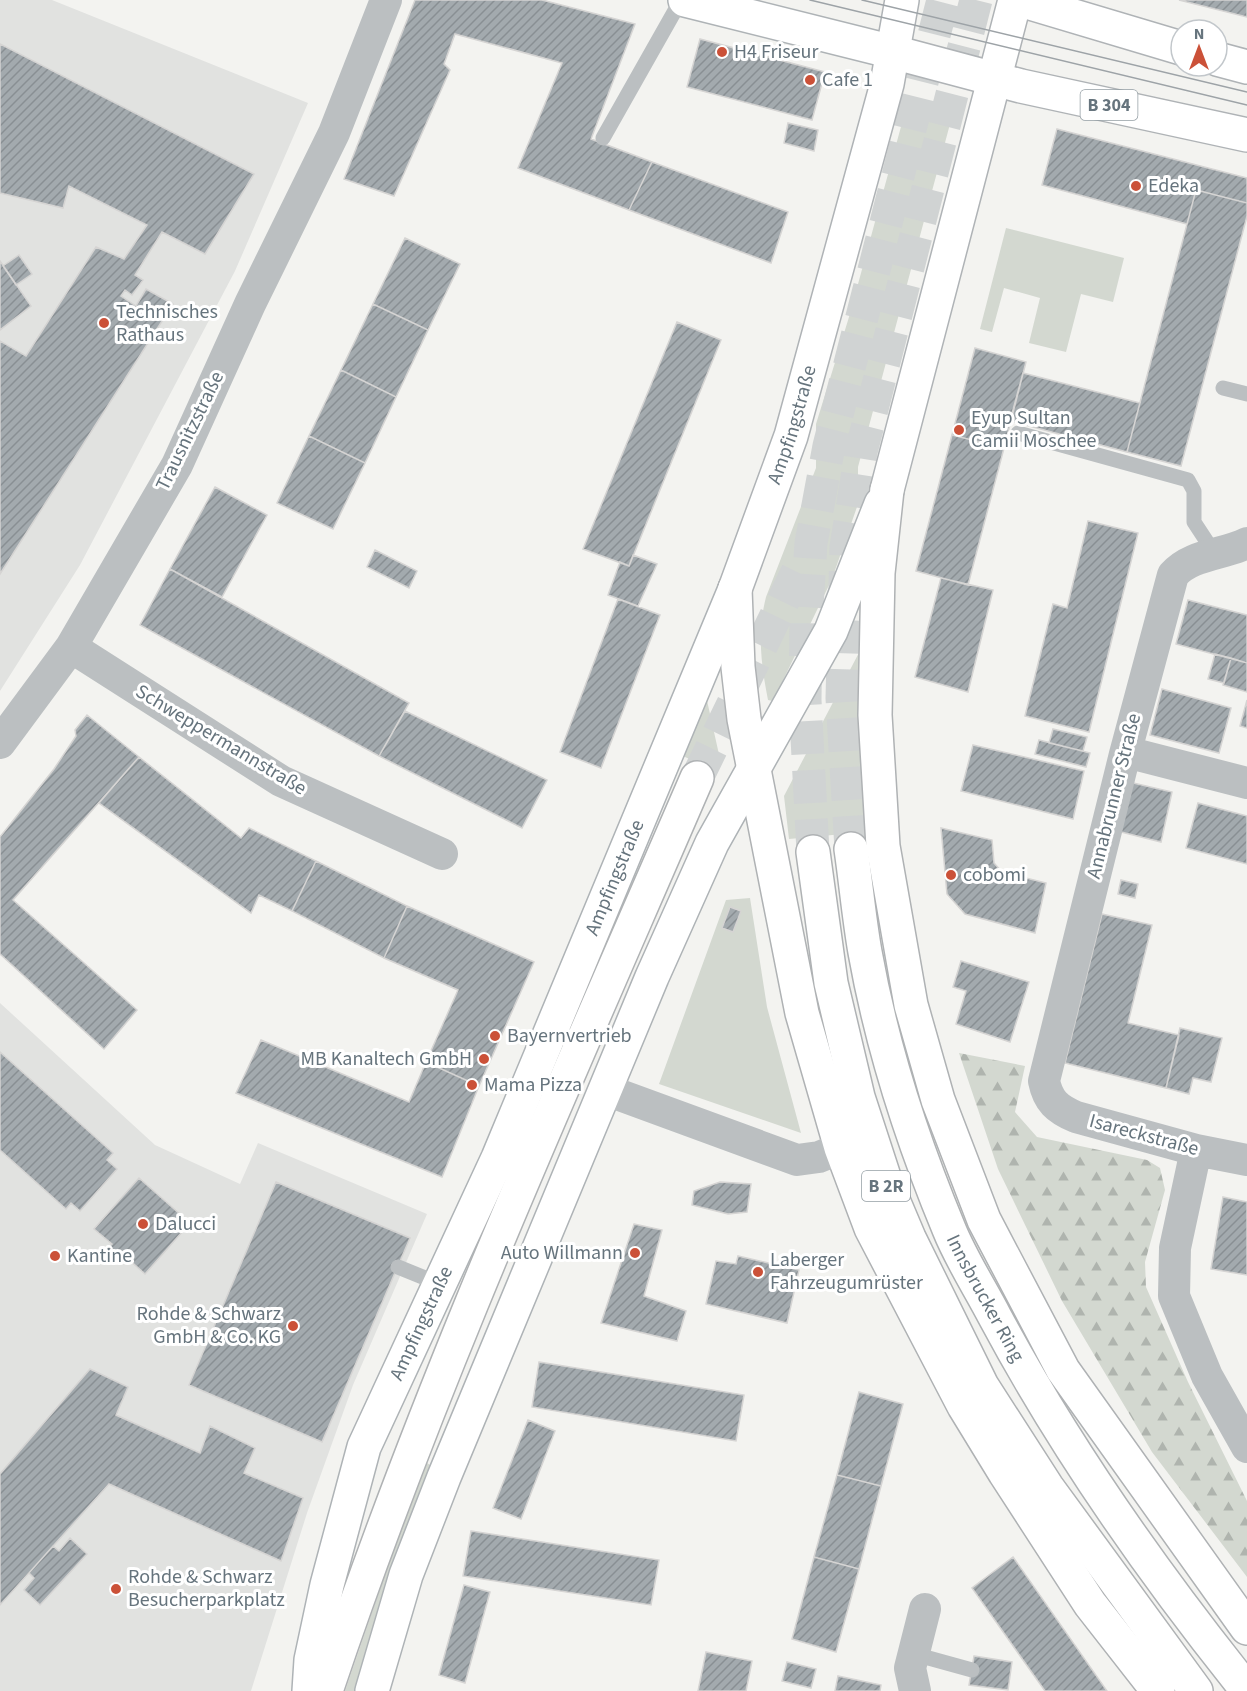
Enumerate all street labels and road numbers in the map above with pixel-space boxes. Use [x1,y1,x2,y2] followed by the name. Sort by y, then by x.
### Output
[1080,90,1138,120] road number: B 304
[761,362,824,488] street label: Ampfingstraße
[149,367,231,495] street label: Trausnitzstraße
[130,678,312,802] street label: Schweppermannstraße
[1080,710,1148,882] street label: Annabrunner Straße
[578,815,651,940] street label: Ampfingstraße
[1086,1107,1202,1163] street label: Isareckstraße
[862,1171,910,1201] road number: B 2R
[939,1230,1031,1367] street label: Innsbrucker Ring
[383,1261,460,1385] street label: Ampfingstraße

